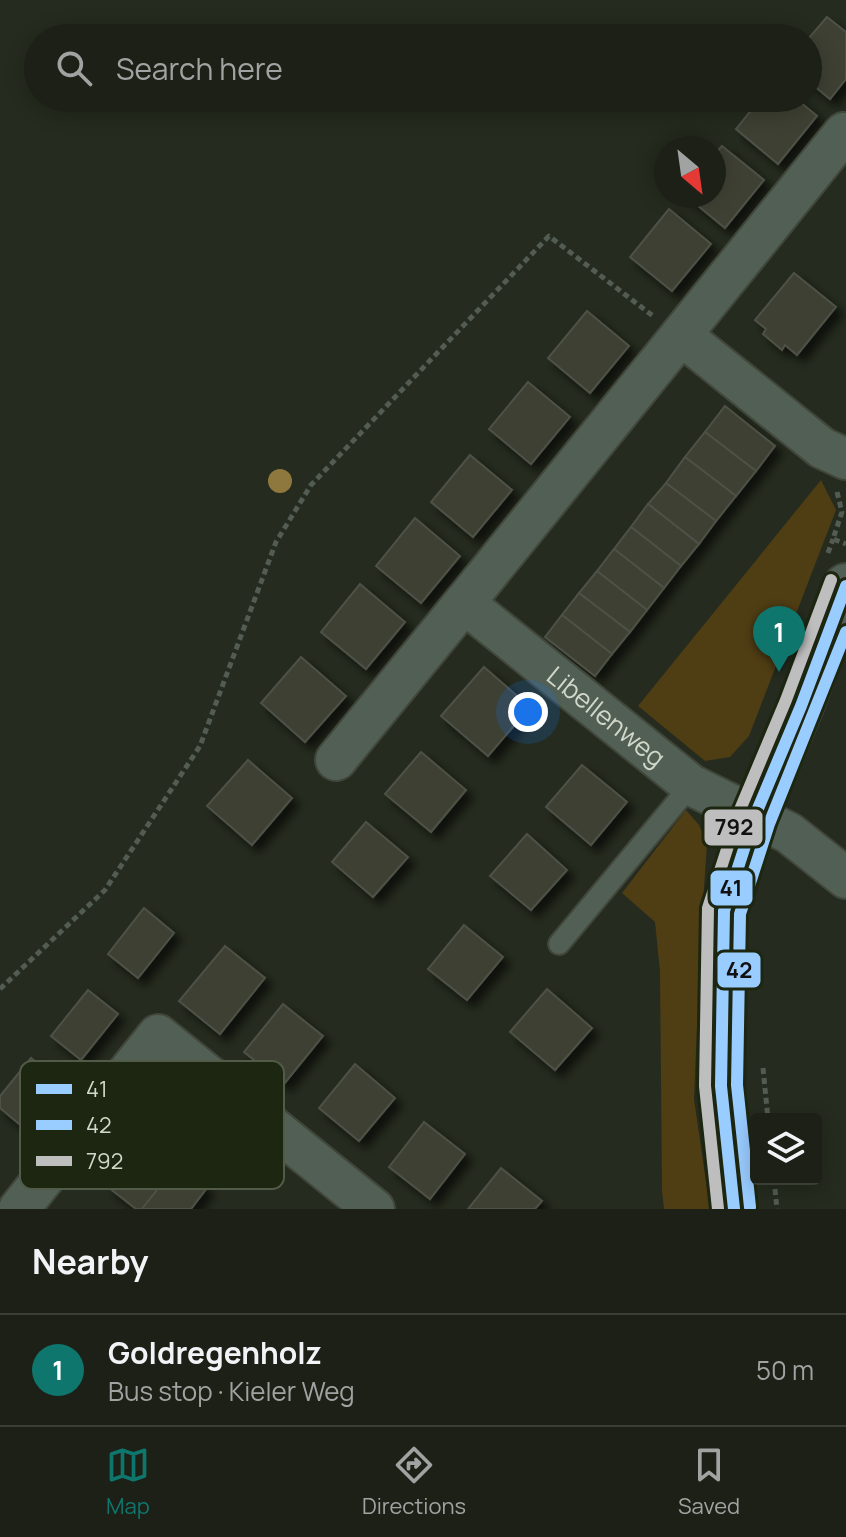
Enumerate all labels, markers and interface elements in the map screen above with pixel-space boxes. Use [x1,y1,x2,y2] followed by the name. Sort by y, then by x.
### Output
[24,24,822,112] search box
[52,46,96,90] icon: search
[116,48,283,89] text: Search here
[654,136,726,208] north arrow
[753,606,805,672] pin: 1
[540,658,673,775] street label: Libellenweg
[508,692,548,732] your location
[703,808,764,847] line badge: 792
[715,812,753,842] text: 792
[709,869,754,907] line badge: 41
[719,873,743,903] text: 41
[716,951,762,989] line badge: 42
[726,955,752,985] text: 42
[20,1061,284,1189] legend
[86,1074,108,1104] text: 41
[86,1110,112,1140] text: 42
[750,1113,822,1185] map controls
[750,1113,822,1185] button: layers
[86,1146,123,1176] text: 792
[32,1238,148,1284] text: Nearby
[108,1332,322,1373] text: Goldregenholz
[52,1352,64,1388] text: 1
[756,1352,814,1388] text: 50 m
[108,1373,355,1409] text: Bus stop · Kieler Weg
[106,1443,150,1521] tab: Map
[362,1443,466,1521] tab: Directions
[678,1443,740,1521] tab: Saved

